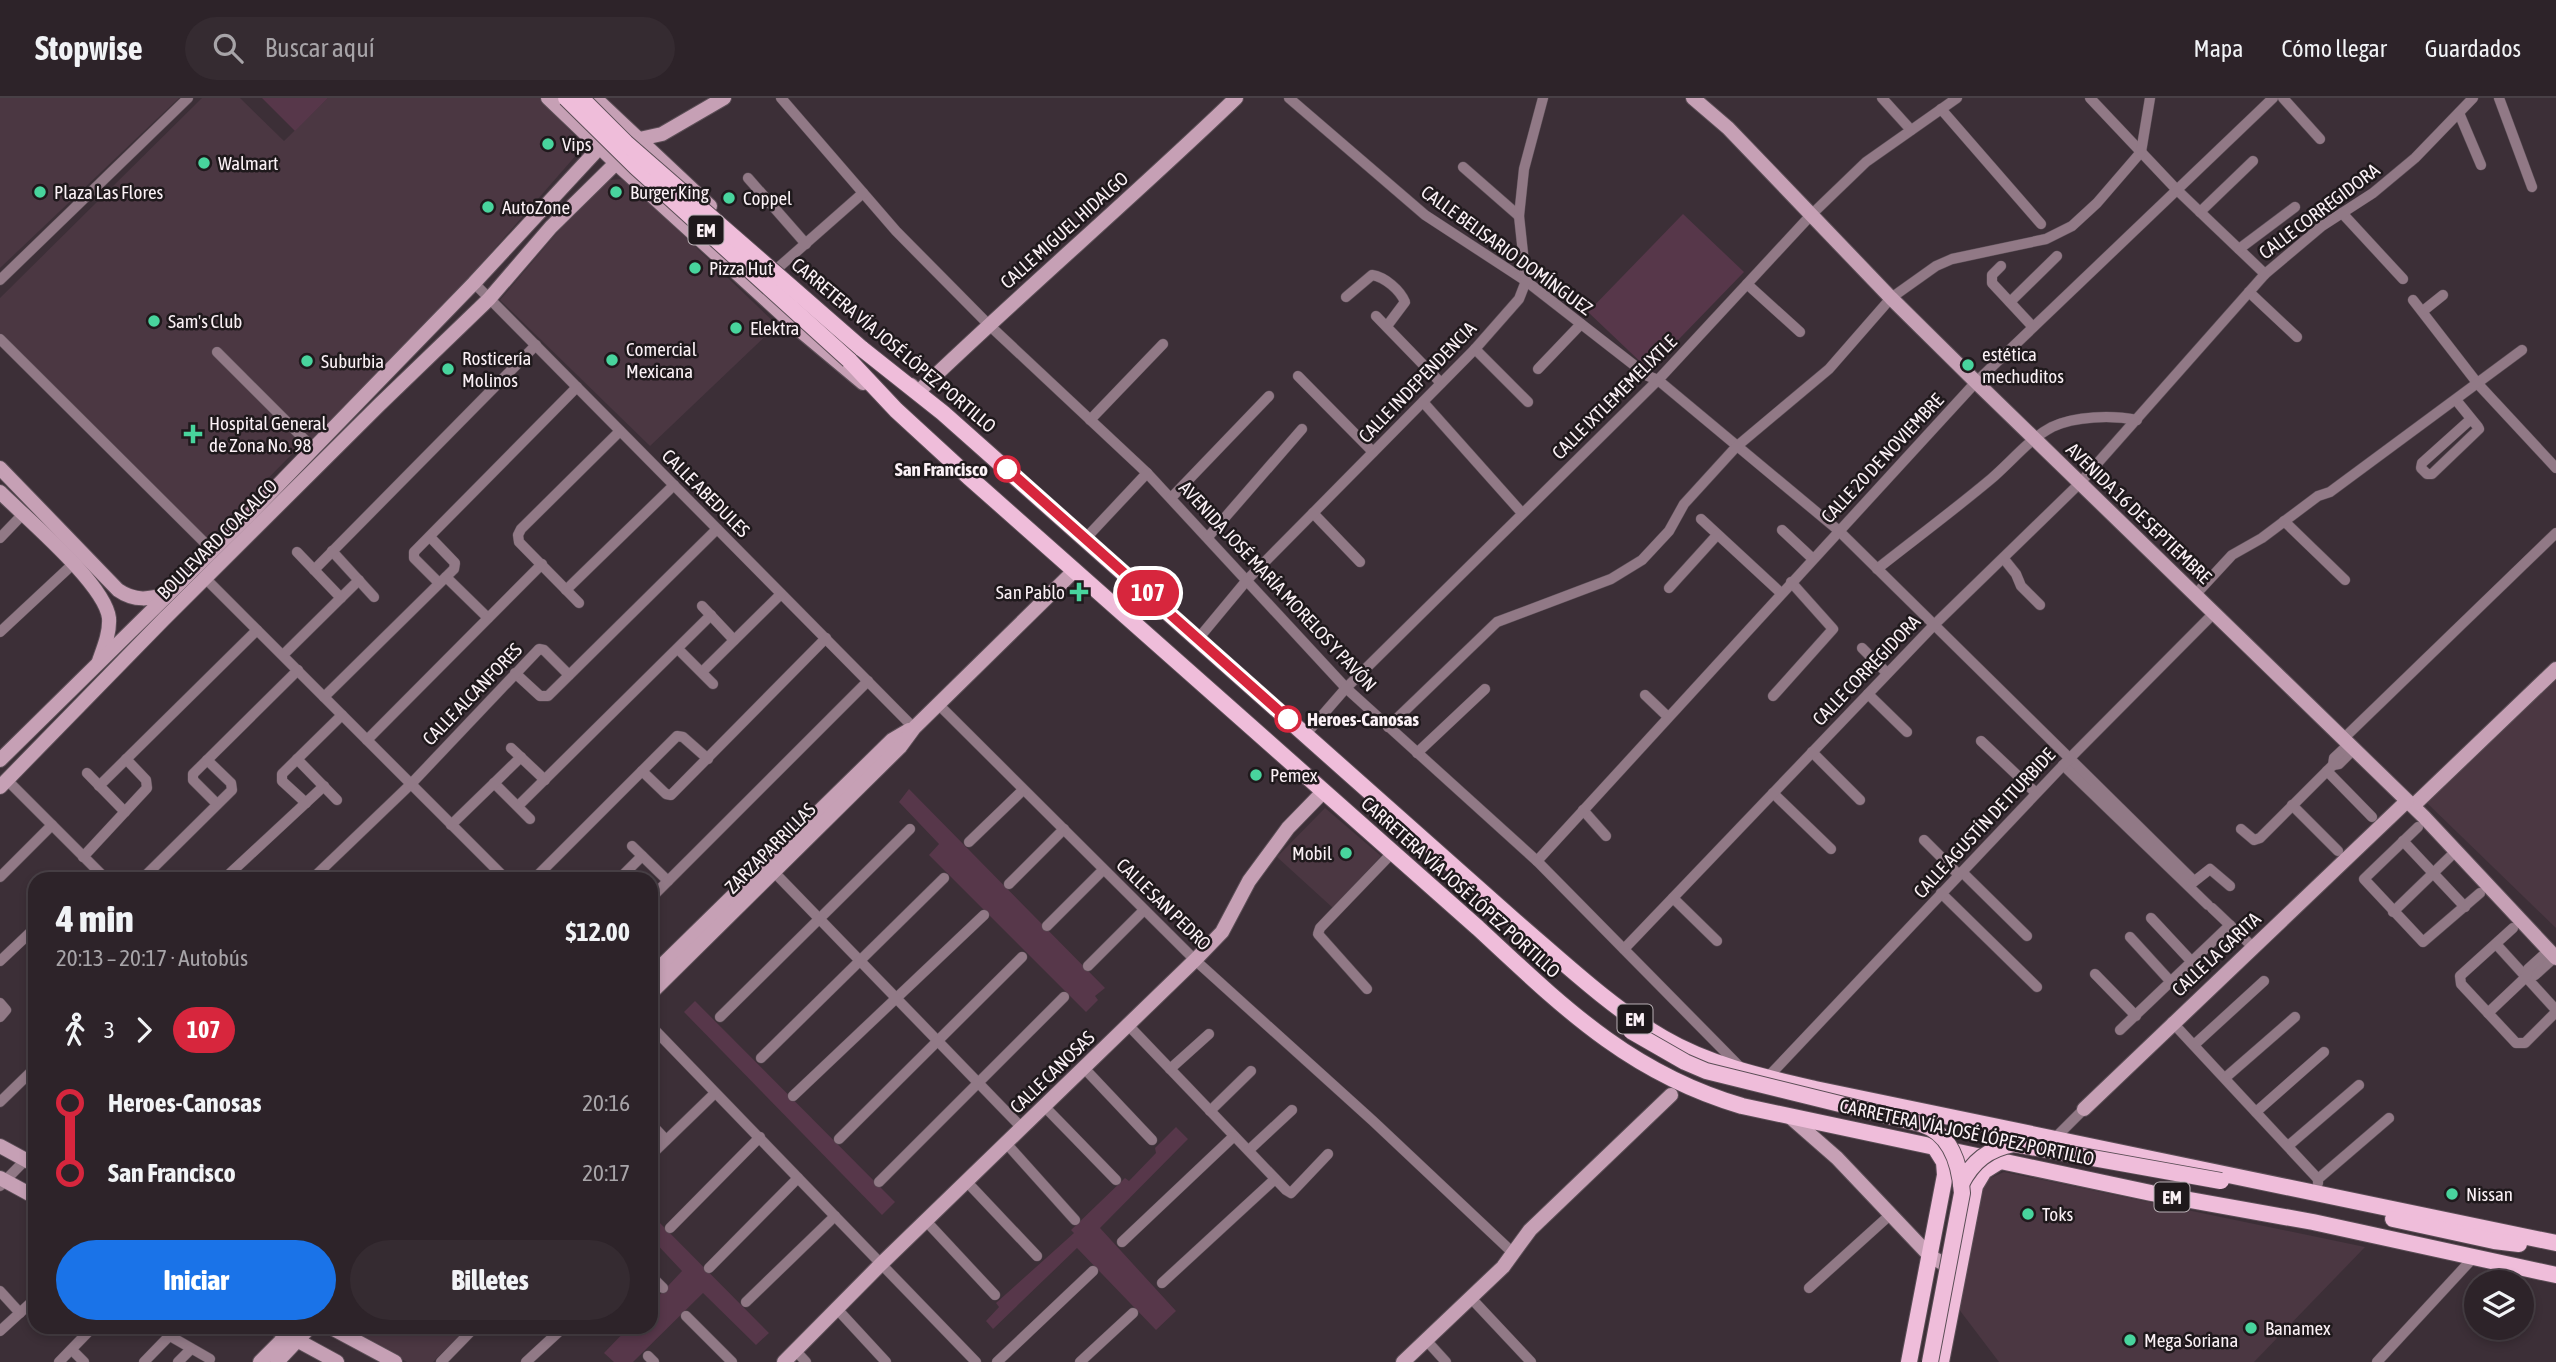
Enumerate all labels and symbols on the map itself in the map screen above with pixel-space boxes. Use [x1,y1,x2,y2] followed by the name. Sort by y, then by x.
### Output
[562,133,592,155] place label: Vips
[540,136,556,152] marker: Vips
[218,152,278,174] place label: Walmart
[196,155,212,171] marker: Walmart
[2254,158,2384,263] street label: CALLE CORREGIDORA
[996,167,1132,293] street label: CALLE MIGUEL HIDALGO
[1417,180,1597,320] street label: CALLE BELISARIO DOMÍNGUEZ
[54,181,164,203] place label: Plaza Las Flores
[630,181,710,203] place label: Burger King
[32,184,48,200] marker: Plaza Las Flores
[608,184,624,200] marker: Burger King
[743,187,792,209] place label: Coppel
[721,190,737,206] marker: Coppel
[502,196,570,218] place label: AutoZone
[480,199,496,215] marker: AutoZone
[688,216,724,244] road number: EM
[787,253,1001,437] street label: CARRETERA VÍA JOSÉ LÓPEZ PORTILLO
[709,257,773,279] place label: Pizza Hut
[687,260,703,276] marker: Pizza Hut
[168,310,242,332] place label: Sam's Club
[146,313,162,329] marker: Sam's Club
[750,317,799,339] place label: Elektra
[1354,317,1481,447] street label: CALLE INDEPENDENCIA
[728,320,744,336] marker: Elektra
[1547,330,1681,464] street label: CALLE IXTLEMEMELIXTLE
[626,338,697,382] place label: Comercial Mexicana
[1982,343,2064,387] place label: estética mechuditos
[462,347,531,391] place label: Rosticería Molinos
[321,350,384,372] place label: Suburbia
[604,352,620,368] marker: Comercial Mexicana
[299,353,315,369] marker: Suburbia
[1960,357,1976,373] marker: estética mechuditos
[440,361,456,377] marker: Rosticería Molinos
[1816,389,1948,527] street label: CALLE 20 DE NOVIEMBRE
[209,412,327,456] place label: Hospital General de Zona No. 98
[183,424,203,444] marker: Hospital General de Zona No. 98
[2062,438,2216,588] street label: AVENIDA 16 DE SEPTIEMBRE
[658,445,754,541] street label: CALLE ABEDULES
[994,456,1020,482] marker: San Francisco
[895,458,988,480] place label: San Francisco
[153,475,281,603] street label: BOULEVARD COACALCO
[1175,476,1381,696] street label: AVENIDA JOSÉ MARÍA MORELOS Y PAVÓN
[1108,570,1188,616] line badge: 107
[996,581,1065,603] place label: San Pablo
[1071,584,1087,600] marker: San Pablo
[1808,610,1925,730] street label: CALLE CORREGIDORA
[418,639,526,749] street label: CALLE ALCANFORES
[1275,706,1301,732] marker: Heroes-Canosas
[1307,708,1419,730] place label: Heroes-Canosas
[1909,744,2059,902] street label: CALLE AGUSTÍN DE ITURBIDE
[1270,764,1318,786] place label: Pemex
[1248,767,1264,783] marker: Pemex
[1357,792,1565,982] street label: CARRETERA VÍA JOSÉ LÓPEZ PORTILLO
[720,798,820,898] street label: ZARZAPARRILLAS
[1292,842,1332,864] place label: Mobil
[1338,845,1354,861] marker: Mobil
[1112,853,1216,955] street label: CALLE SAN PEDRO
[2167,907,2265,1001] street label: CALLE LA GARITA
[1618,1004,1652,1034] road number: EM
[1005,1026,1099,1118] street label: CALLE CANOSAS
[1838,1094,2096,1170] street label: CARRETERA VÍA JOSÉ LÓPEZ PORTILLO
[2154,1182,2190,1212] road number: EM
[2466,1183,2513,1205] place label: Nissan
[2444,1186,2460,1202] marker: Nissan
[2042,1203,2073,1225] place label: Toks
[2020,1206,2036,1222] marker: Toks
[2265,1317,2331,1339] place label: Banamex
[2243,1320,2259,1336] marker: Banamex
[2144,1329,2238,1351] place label: Mega Soriana
[2122,1332,2138,1348] marker: Mega Soriana

